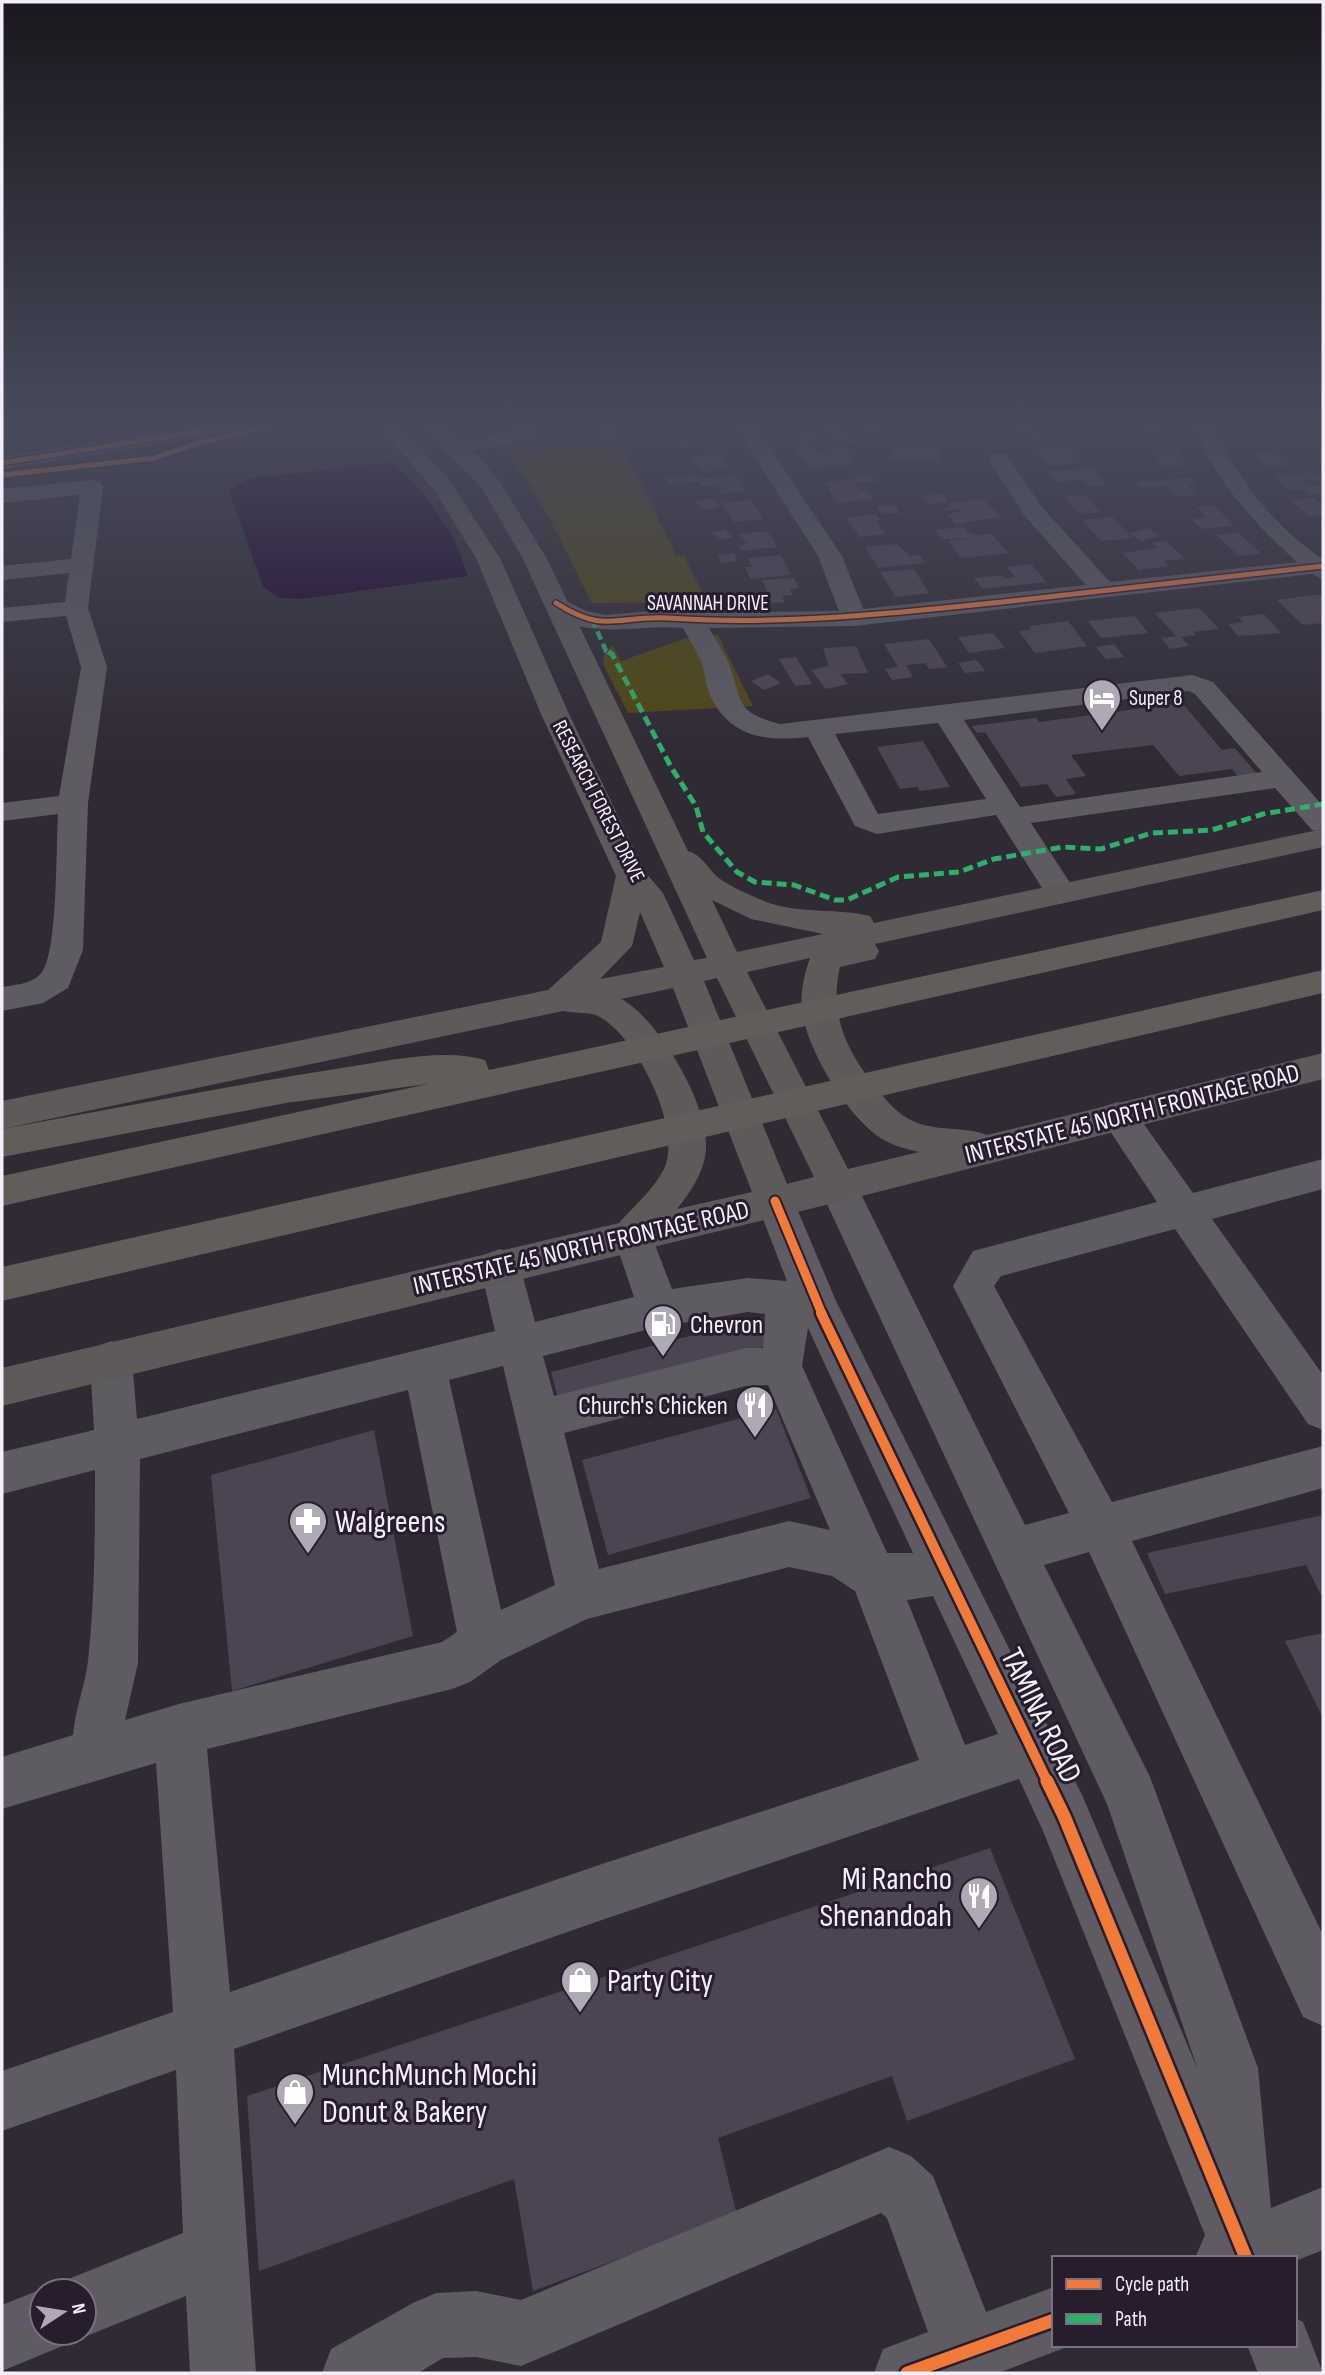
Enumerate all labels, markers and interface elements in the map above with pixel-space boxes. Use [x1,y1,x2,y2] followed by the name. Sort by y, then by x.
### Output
[647,591,769,616] street label: SAVANNAH DRIVE
[1081,677,1123,732] hotel icon: Super 8
[1129,686,1182,711] place label: Super 8
[547,716,650,886] street label: RESEARCH FOREST DRIVE
[962,1058,1303,1171] street label: INTERSTATE 45 NORTH FRONTAGE ROAD
[410,1195,752,1302] street label: INTERSTATE 45 NORTH FRONTAGE ROAD
[642,1303,684,1358] fuel station icon: Chevron
[690,1310,763,1341] place label: Chevron
[734,1384,776,1439] restaurant icon: Church's Chicken
[578,1391,728,1422] place label: Church's Chicken
[287,1500,329,1555] pharmacy icon: Walgreens
[335,1503,446,1542] place label: Walgreens
[991,1642,1090,1790] street label: TAMINA ROAD
[819,1860,952,1936] place label: Mi Rancho Shenandoah
[958,1875,1000,1930] restaurant icon: Mi Rancho Shenandoah
[559,1959,601,2014] shop icon: Party City
[607,1962,713,2001] place label: Party City
[322,2056,537,2132] place label: MunchMunch Mochi Donut & Bakery
[274,2071,316,2126] shop icon: MunchMunch Mochi Donut & Bakery
[1052,2256,1297,2347] legend
[1115,2272,1189,2297] text: Cycle path
[28,2277,98,2347] north arrow
[66,2301,90,2316] text: N
[1115,2307,1147,2332] text: Path

